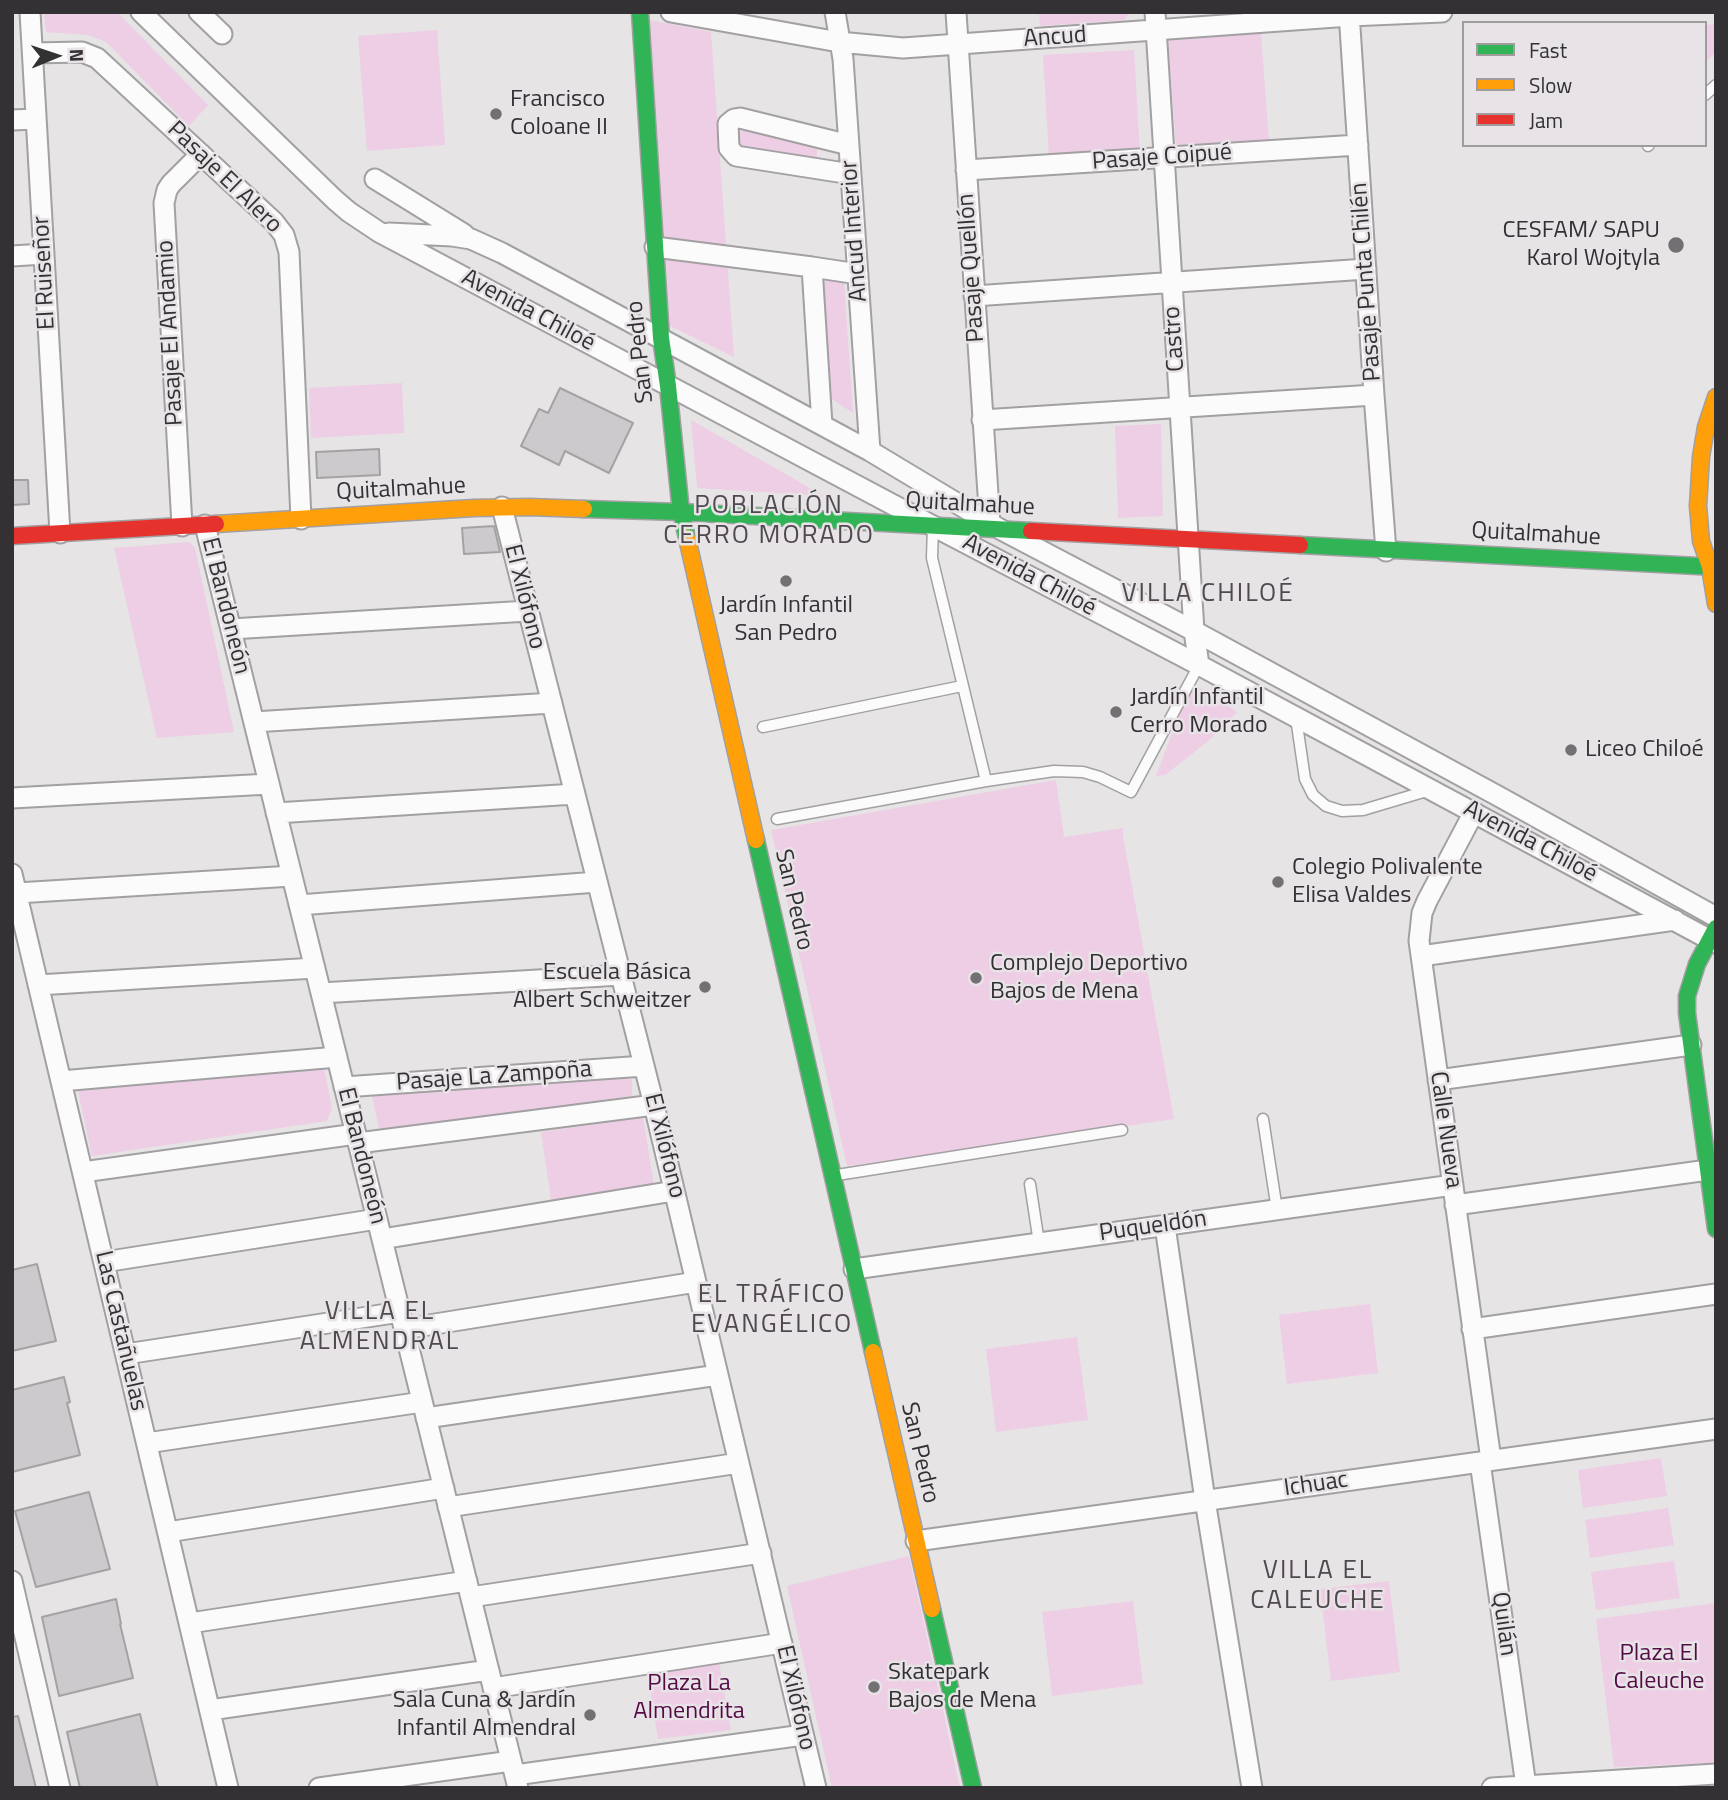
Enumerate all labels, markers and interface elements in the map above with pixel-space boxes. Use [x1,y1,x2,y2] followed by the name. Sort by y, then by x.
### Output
[21,21,91,91] north arrow
[1023,21,1087,55] street label: Ancud
[1462,21,1707,147] legend
[1529,34,1567,66] text: Fast
[63,48,92,62] text: N
[1529,69,1572,101] text: Slow
[510,86,608,142] place label: Francisco Coloane II
[1529,104,1563,136] text: Jam
[488,106,504,122] marker: Francisco Coloane II
[160,116,288,240] street label: Pasaje El Alero
[1091,139,1233,177] street label: Pasaje Coipué
[836,159,874,303] street label: Ancud Interior
[1346,182,1388,382] street label: Pasaje Punta Chilén
[952,193,992,343] street label: Pasaje Quellón
[28,215,62,331] street label: El Ruiseñor
[1503,217,1660,273] place label: CESFAM/ SAPU Karol Wojtyla
[1666,235,1686,255] marker: CESFAM/ SAPU Karol Wojtyla
[152,239,190,427] street label: Pasaje El Andamio
[456,264,600,358] street label: Avenida Chiloé
[621,299,661,405] street label: San Pedro
[1158,305,1192,373] street label: Castro
[335,472,467,508] street label: Quitalmahue
[904,487,1036,523] street label: Quitalmahue
[665,491,873,552] district label: POBLACIÓN CERRO MORADO
[1470,517,1602,553] street label: Quitalmahue
[957,529,1101,623] street label: Avenida Chiloé
[194,535,256,677] street label: El Bandoneón
[497,542,551,652] street label: El Xilófono
[778,573,794,589] marker: Jardín Infantil San Pedro
[1123,579,1293,611] district label: VILLA CHILOÉ
[719,592,853,648] place label: Jardín Infantil San Pedro
[1130,684,1268,740] place label: Jardín Infantil Cerro Morado
[1108,704,1124,720] marker: Jardín Infantil Cerro Morado
[1585,736,1704,764] place label: Liceo Chiloé
[1563,742,1579,758] marker: Liceo Chiloé
[1458,795,1602,889] street label: Avenida Chiloé
[767,847,819,953] street label: San Pedro
[1292,854,1483,910] place label: Colegio Polivalente Elisa Valdes
[1270,874,1286,890] marker: Colegio Polivalente Elisa Valdes
[990,950,1188,1006] place label: Complejo Deportivo Bajos de Mena
[513,959,691,1015] place label: Escuela Básica Albert Schweitzer
[968,970,984,986] marker: Complejo Deportivo Bajos de Mena
[697,979,713,995] marker: Escuela Básica Albert Schweitzer
[395,1056,593,1098] street label: Pasaje La Zampoña
[1423,1070,1467,1190] street label: Calle Nueva
[330,1085,392,1227] street label: El Bandoneón
[637,1091,691,1201] street label: El Xilófono
[1097,1205,1209,1249] street label: Puqueldón
[88,1248,152,1414] street label: Las Castañuelas
[692,1280,852,1342] district label: EL TRÁFICO EVANGÉLICO
[301,1297,459,1358] district label: VILLA EL ALMENDRAL
[893,1400,945,1506] street label: San Pedro
[1282,1466,1350,1504] street label: Ichuac
[1251,1556,1385,1618] district label: VILLA EL CALEUCHE
[1484,1590,1522,1658] street label: Quilán
[1614,1640,1704,1696] park label: Plaza El Caleuche
[769,1643,821,1753] street label: El Xilófono
[888,1659,1036,1715] place label: Skatepark Bajos de Mena
[633,1670,745,1726] park label: Plaza La Almendrita
[866,1679,882,1695] marker: Skatepark Bajos de Mena
[393,1687,576,1743] place label: Sala Cuna & Jardín Infantil Almendral
[582,1707,598,1723] marker: Sala Cuna & Jardín Infantil Almendral

